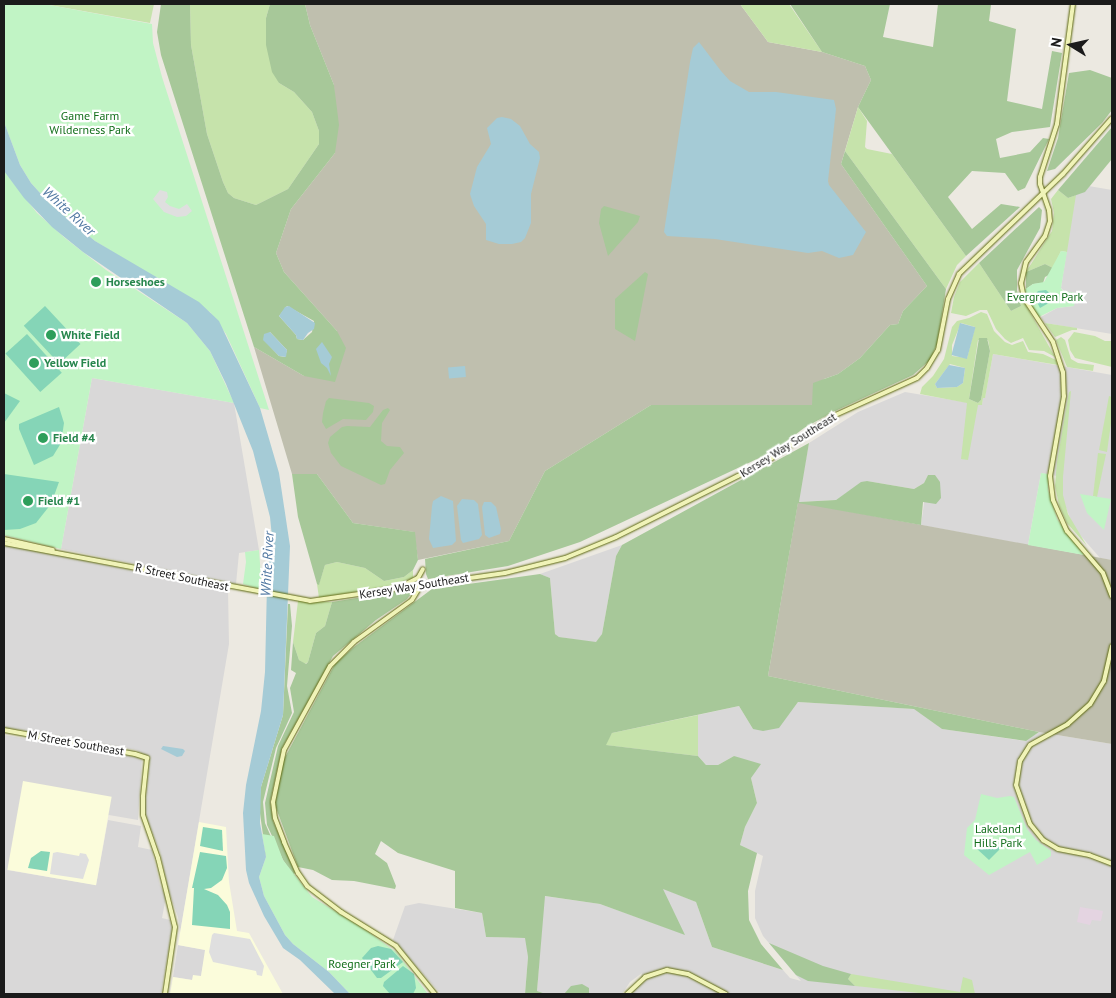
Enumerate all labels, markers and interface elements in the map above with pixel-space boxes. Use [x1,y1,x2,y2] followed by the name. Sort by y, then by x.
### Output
[1046,20,1096,70] north arrow
[1047,36,1066,48] text: N
[49,109,131,137] park label: Game Farm Wilderness Park
[39,183,99,239] water label: White River
[106,275,165,289] place label: Horseshoes
[90,276,102,288] marker: Horseshoes
[1007,290,1083,304] park label: Evergreen Park
[61,328,120,342] place label: White Field
[45,329,57,341] marker: White Field
[44,356,106,370] place label: Yellow Field
[28,357,40,369] marker: Yellow Field
[737,409,839,481] street label: Kersey Way Southeast
[53,431,95,445] place label: Field #4
[37,432,49,444] marker: Field #4
[38,494,80,508] place label: Field #1
[22,495,34,507] marker: Field #1
[257,531,277,597] water label: White River
[134,560,230,594] street label: R Street Southeast
[358,570,470,602] street label: Kersey Way Southeast
[27,727,125,759] street label: M Street Southeast
[974,822,1022,850] park label: Lakeland Hills Park
[328,957,396,971] park label: Roegner Park

